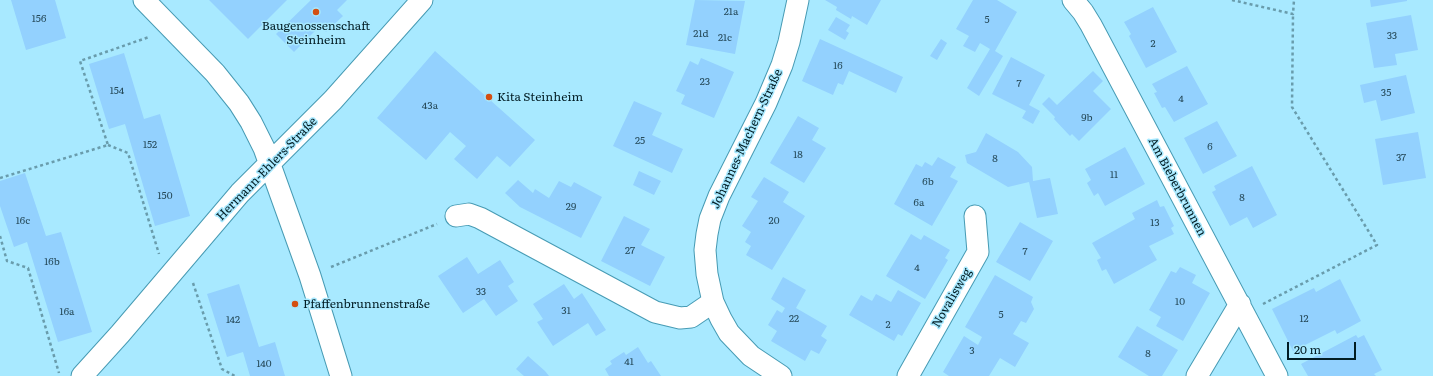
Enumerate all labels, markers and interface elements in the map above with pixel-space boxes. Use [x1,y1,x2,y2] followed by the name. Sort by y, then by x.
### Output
[724,6,738,18] house number: 21a
[311,7,321,17] marker: Baugenossenschaft Steinheim
[32,13,46,25] house number: 156
[984,14,990,26] house number: 5
[262,19,370,47] place label: Baugenossenschaft Steinheim
[693,28,709,40] house number: 21d
[1387,30,1397,42] house number: 33
[718,32,732,44] house number: 21c
[1150,38,1156,50] house number: 2
[833,60,843,72] house number: 16
[708,67,786,211] street label: Johannes-Machern-Straße
[700,76,710,88] house number: 23
[1016,78,1022,90] house number: 7
[110,85,124,97] house number: 154
[1381,87,1391,99] house number: 35
[497,90,583,104] place label: Kita Steinheim
[484,92,494,102] marker: Kita Steinheim
[1178,93,1184,105] house number: 4
[422,100,438,112] house number: 43a
[1081,112,1093,124] house number: 9b
[214,114,320,224] street label: Hermann-Ehlers-Straße
[635,135,645,147] house number: 25
[1145,135,1209,239] street label: Am Bieberbrunnen
[143,139,157,151] house number: 152
[1207,141,1213,153] house number: 6
[793,149,803,161] house number: 18
[1396,152,1406,164] house number: 37
[992,153,998,165] house number: 8
[1110,169,1118,181] house number: 11
[922,176,934,188] house number: 6b
[158,190,172,202] house number: 150
[1239,192,1245,204] house number: 8
[914,197,924,209] house number: 6a
[566,201,576,213] house number: 29
[16,215,30,227] house number: 16c
[769,215,779,227] house number: 20
[1150,217,1160,229] house number: 13
[625,245,635,257] house number: 27
[1022,246,1028,258] house number: 7
[44,256,60,268] house number: 16b
[914,262,920,274] house number: 4
[929,266,975,330] street label: Novalisweg
[476,286,486,298] house number: 33
[1175,296,1185,308] house number: 10
[303,297,430,311] place label: Pfaffenbrunnenstraße
[290,299,300,309] marker: Pfaffenbrunnenstraße
[561,305,571,317] house number: 31
[60,306,74,318] house number: 16a
[998,309,1004,321] house number: 5
[789,313,799,325] house number: 22
[1299,313,1309,325] house number: 12
[226,314,240,326] house number: 142
[885,319,891,331] house number: 2
[1289,334,1358,360] scale bar
[1294,340,1321,358] text: 20 m
[969,345,975,357] house number: 3
[1145,348,1151,360] house number: 8
[624,356,634,368] house number: 41
[257,358,271,370] house number: 140

